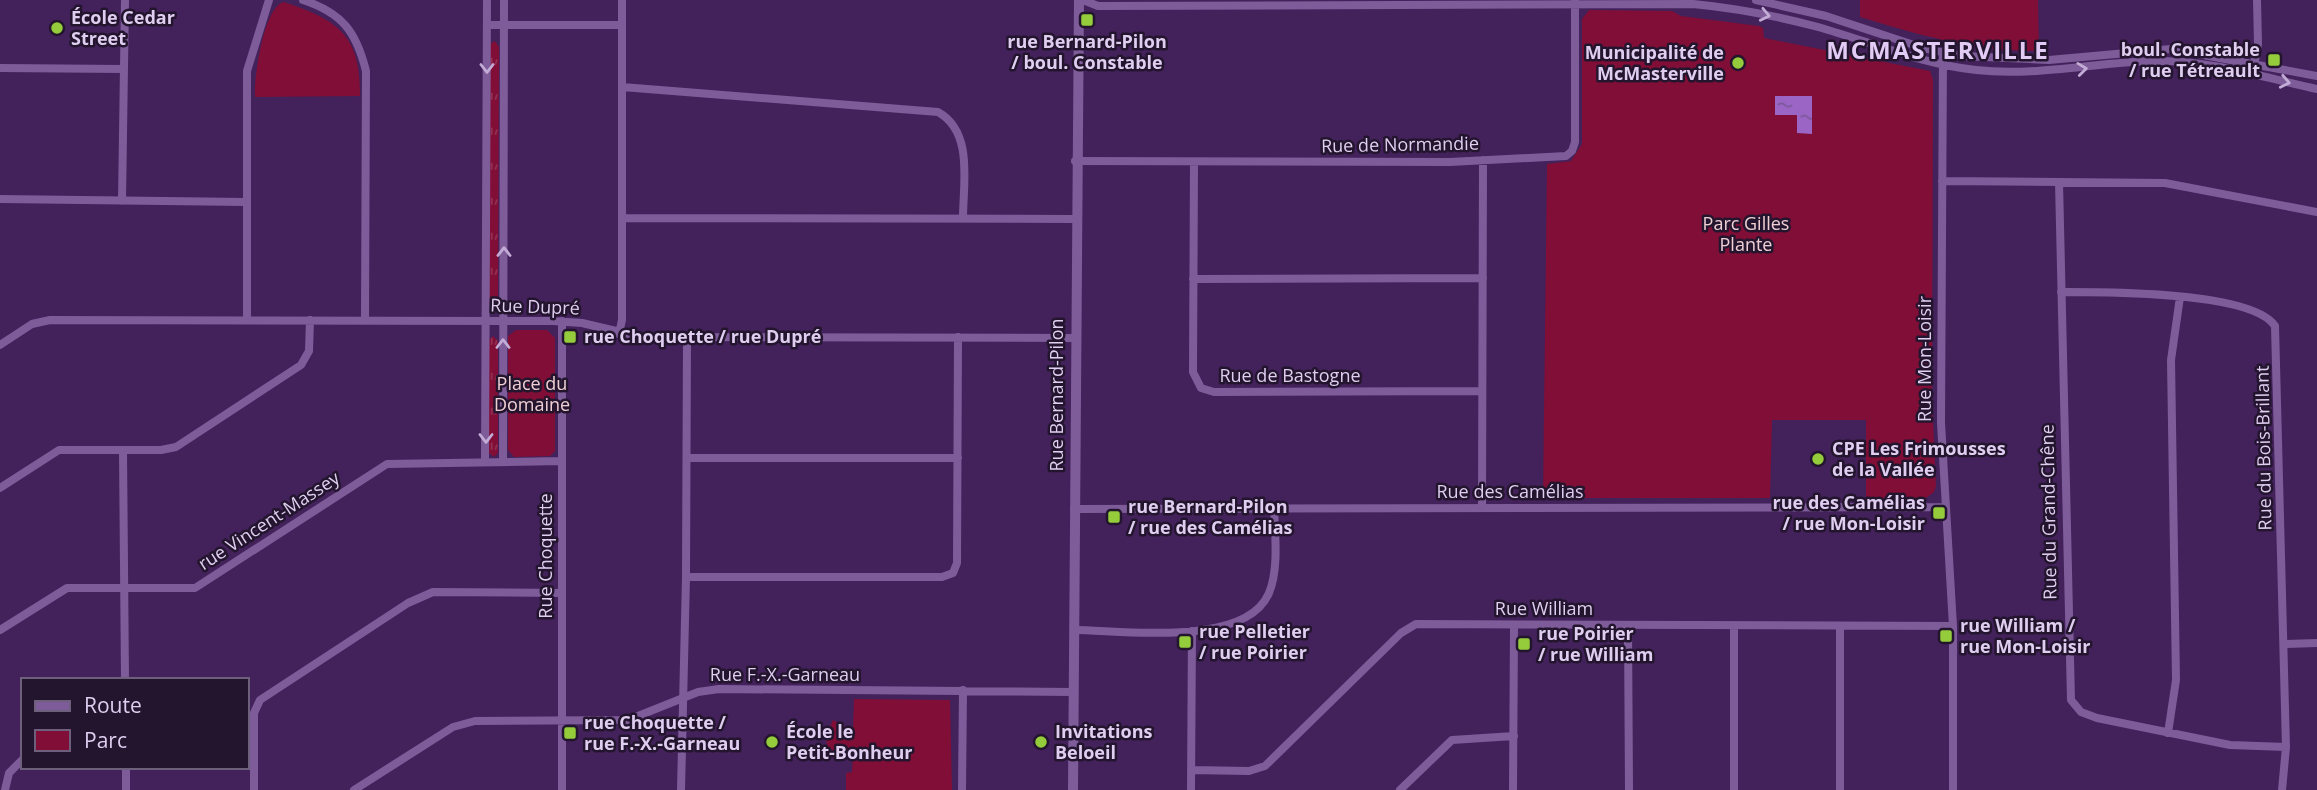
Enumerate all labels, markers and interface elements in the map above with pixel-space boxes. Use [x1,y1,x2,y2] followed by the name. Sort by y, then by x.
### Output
[71,5,175,50] place label: École Cedar Street
[1759,6,1771,21] one-way arrow
[1079,12,1095,28] marker: rue Bernard-Pilon / boul. Constable
[49,20,65,36] marker: École Cedar Street
[1007,29,1167,74] place label: rue Bernard-Pilon / boul. Constable
[1826,33,2050,66] district label: MCMASTERVILLE
[2121,37,2260,82] place label: boul. Constable / rue Tétreault
[1585,40,1724,85] place label: Municipalité de McMasterville
[2266,52,2282,68] marker: boul. Constable / rue Tétreault
[1730,55,1746,71] marker: Municipalité de McMasterville
[2077,61,2088,76] one-way arrow
[479,63,495,74] one-way arrow
[2279,74,2291,89] one-way arrow
[1321,131,1479,157] street label: Rue de Normandie
[1703,211,1789,256] park label: Parc Gilles Plante
[496,246,511,257] one-way arrow
[490,292,580,320] street label: Rue Dupré
[1912,295,1936,422] street label: Rue Mon-Loisir
[1044,318,1068,472] street label: Rue Bernard-Pilon
[584,324,821,348] place label: rue Choquette / rue Dupré
[562,329,578,345] marker: rue Choquette / rue Dupré
[495,339,511,349] one-way arrow
[1219,363,1361,387] street label: Rue de Bastogne
[2250,365,2276,531] street label: Rue du Bois-Brillant
[494,371,570,416] park label: Place du Domaine
[2034,424,2062,600] street label: Rue du Grand-Chêne
[478,433,493,444] one-way arrow
[1832,436,2006,481] place label: CPE Les Frimousses de la Vallée
[1810,451,1826,467] marker: CPE Les Frimousses de la Vallée
[193,465,345,575] street label: rue Vincent-Massey
[1436,479,1584,503] street label: Rue des Camélias
[1773,490,1925,535] place label: rue des Camélias / rue Mon-Loisir
[533,493,557,619] street label: Rue Choquette
[1128,494,1293,539] place label: rue Bernard-Pilon / rue des Camélias
[1931,505,1947,521] marker: rue des Camélias / rue Mon-Loisir
[1106,509,1122,525] marker: rue Bernard-Pilon / rue des Camélias
[1495,596,1593,620] street label: Rue William
[1960,613,2090,658] place label: rue William / rue Mon-Loisir
[1199,619,1310,664] place label: rue Pelletier / rue Poirier
[1538,621,1653,666] place label: rue Poirier / rue William
[1938,628,1954,644] marker: rue William / rue Mon-Loisir
[1177,634,1193,650] marker: rue Pelletier / rue Poirier
[1516,636,1532,652] marker: rue Poirier / rue William
[710,662,860,686] street label: Rue F.-X.-Garneau
[21,678,248,769] legend
[84,691,142,719] text: Route
[584,710,740,755] place label: rue Choquette / rue F.-X.-Garneau
[786,719,912,764] place label: École le Petit-Bonheur
[1055,719,1152,764] place label: Invitations Beloeil
[562,725,578,741] marker: rue Choquette / rue F.-X.-Garneau
[84,726,127,754] text: Parc
[764,734,780,750] marker: École le Petit-Bonheur
[1033,734,1049,750] marker: Invitations Beloeil

